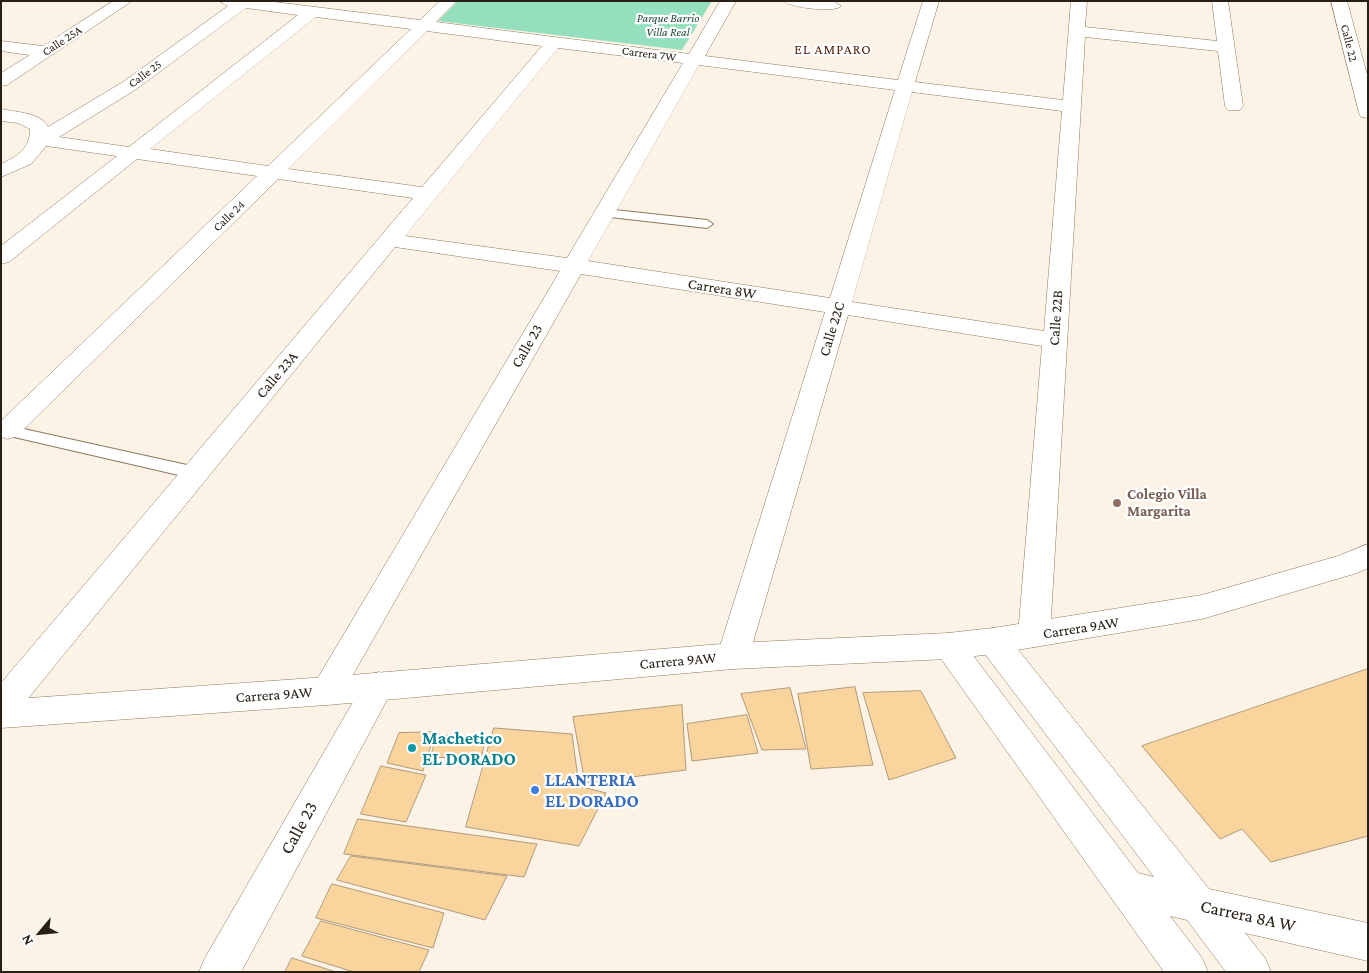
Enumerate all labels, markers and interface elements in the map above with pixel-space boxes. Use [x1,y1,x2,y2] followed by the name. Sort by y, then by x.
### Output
[637,11,699,39] park label: Parque Barrio Villa Real
[39,23,85,59] street label: Calle 25A
[1337,23,1361,63] street label: Calle 22
[793,42,873,58] district label: EL AMPARO
[621,44,677,64] street label: Carrera 7W
[125,57,165,91] street label: Calle 25
[210,198,248,234] street label: Calle 24
[686,275,758,303] street label: Carrera 8W
[1045,290,1067,346] street label: Calle 22B
[815,300,849,358] street label: Calle 22C
[507,321,547,371] street label: Calle 23
[252,348,302,402] street label: Calle 23A
[1127,485,1207,520] place label: Colegio Villa Margarita
[1111,497,1123,509] marker: Colegio Villa Margarita
[1042,613,1120,643] street label: Carrera 9AW
[639,649,717,673] street label: Carrera 9AW
[235,683,313,707] street label: Carrera 9AW
[422,727,516,770] place label: Machetico EL DORADO
[406,742,418,754] marker: Machetico EL DORADO
[545,769,639,812] place label: LLANTERIA EL DORADO
[529,784,541,796] marker: LLANTERIA EL DORADO
[276,798,322,858] street label: Calle 23
[1198,895,1298,937] street label: Carrera 8A W
[15,908,65,958] north arrow
[17,932,36,948] text: N

